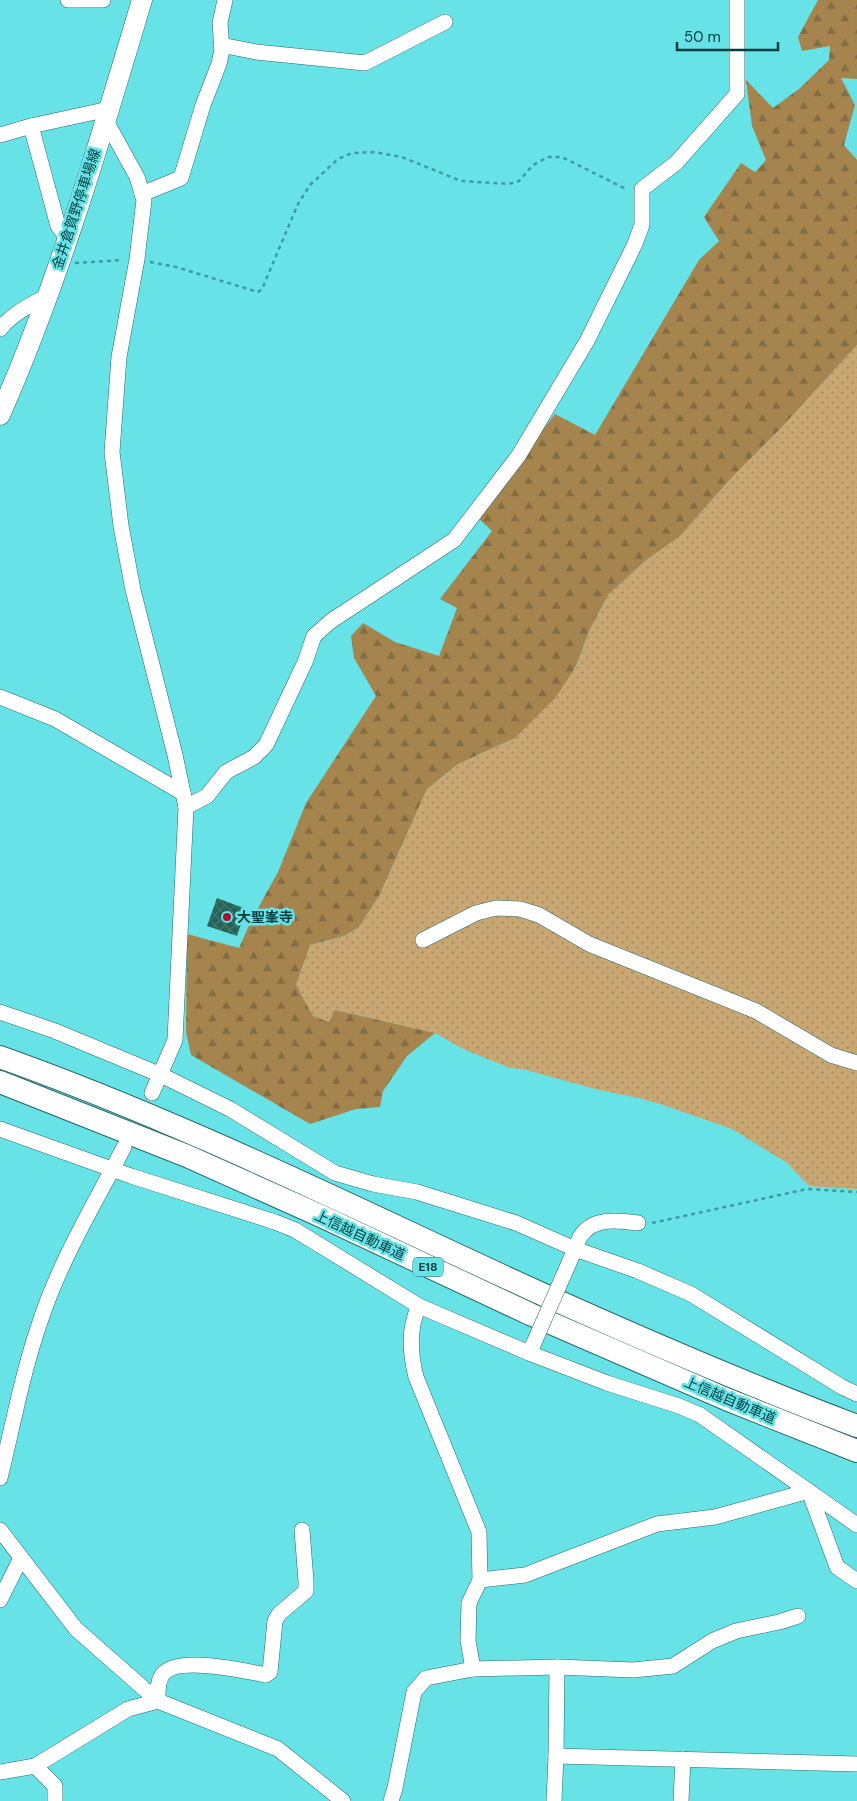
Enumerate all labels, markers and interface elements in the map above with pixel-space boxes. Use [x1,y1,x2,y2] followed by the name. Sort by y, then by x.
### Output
[677,20,778,52] scale bar
[684,27,721,47] text: 50 m
[48,146,104,272] street label: 金井倉賀野停車場線
[237,908,293,926] place label: 大聖峯寺
[221,911,233,923] marker: 大聖峯寺
[312,1206,408,1264] street label: 上信越自動車道
[413,1258,443,1276] road number: E18
[681,1373,779,1427] street label: 上信越自動車道

